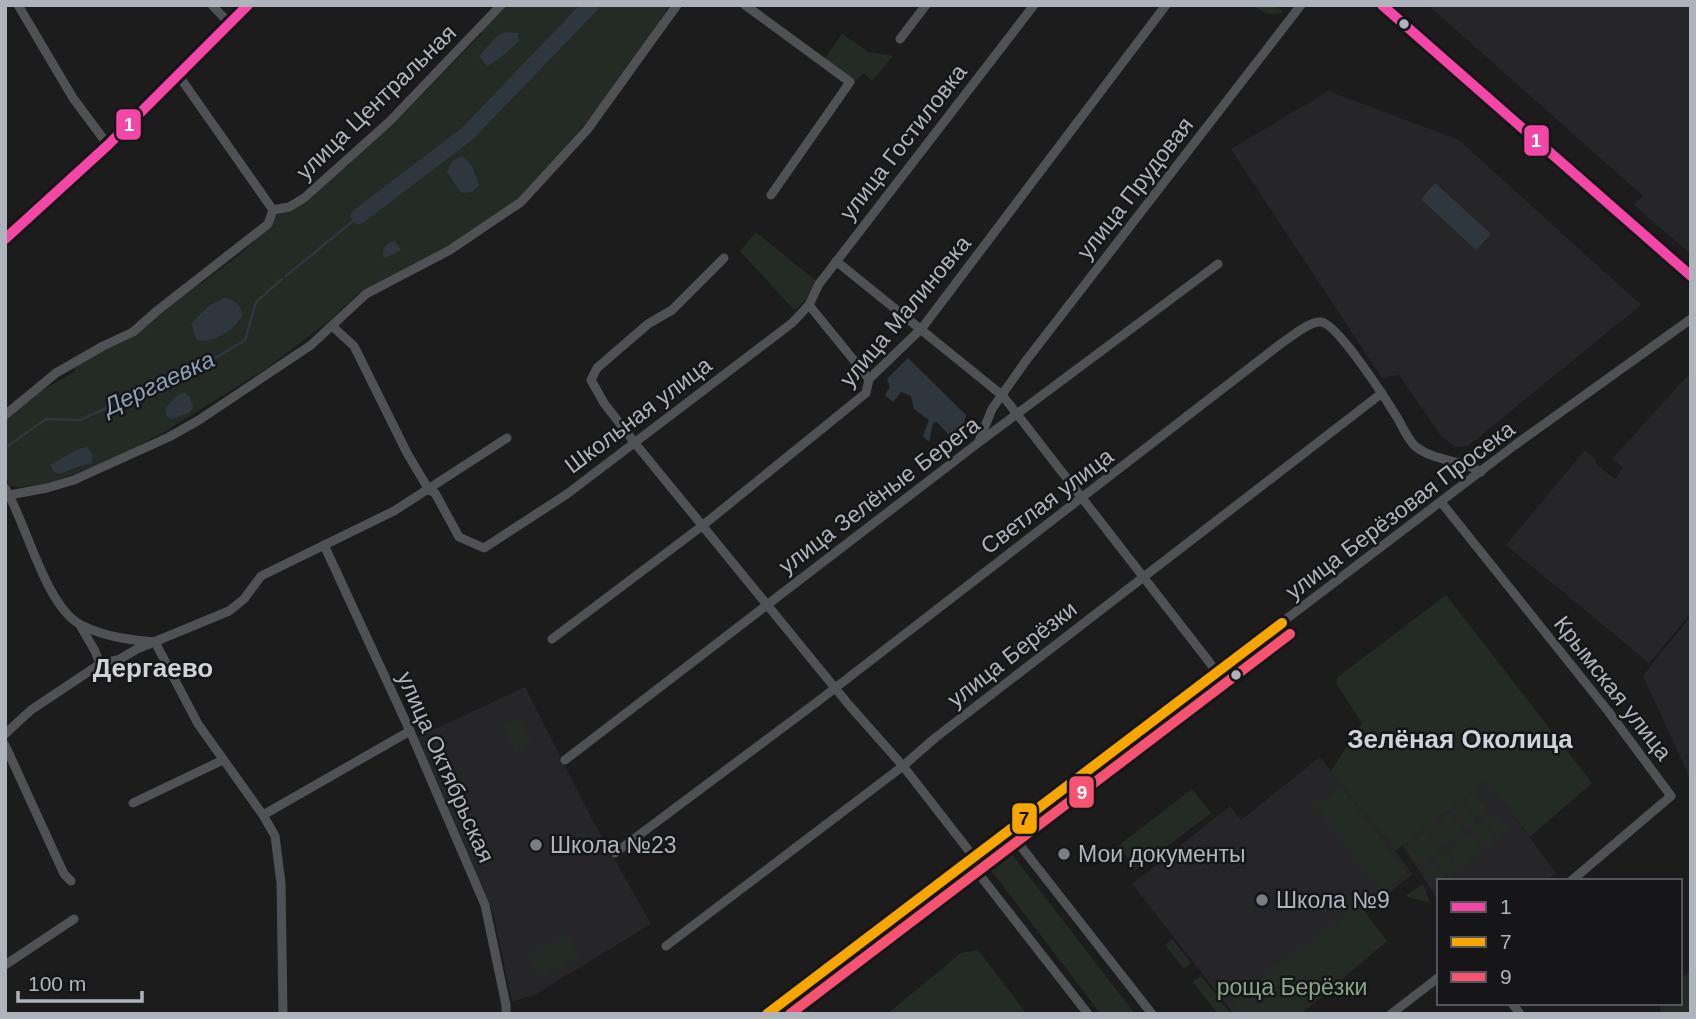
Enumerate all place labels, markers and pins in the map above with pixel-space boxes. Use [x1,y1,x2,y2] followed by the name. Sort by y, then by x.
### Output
[1397,17,1411,31] unlabelled marker
[1229,668,1243,682] unlabelled marker
[550,832,677,858] place label: Школа №23
[528,837,544,853] marker: Школа №23
[1078,841,1246,867] place label: Мои документы
[1056,846,1072,862] marker: Мои документы
[1276,887,1390,913] place label: Школа №9
[1254,892,1270,908] marker: Школа №9

